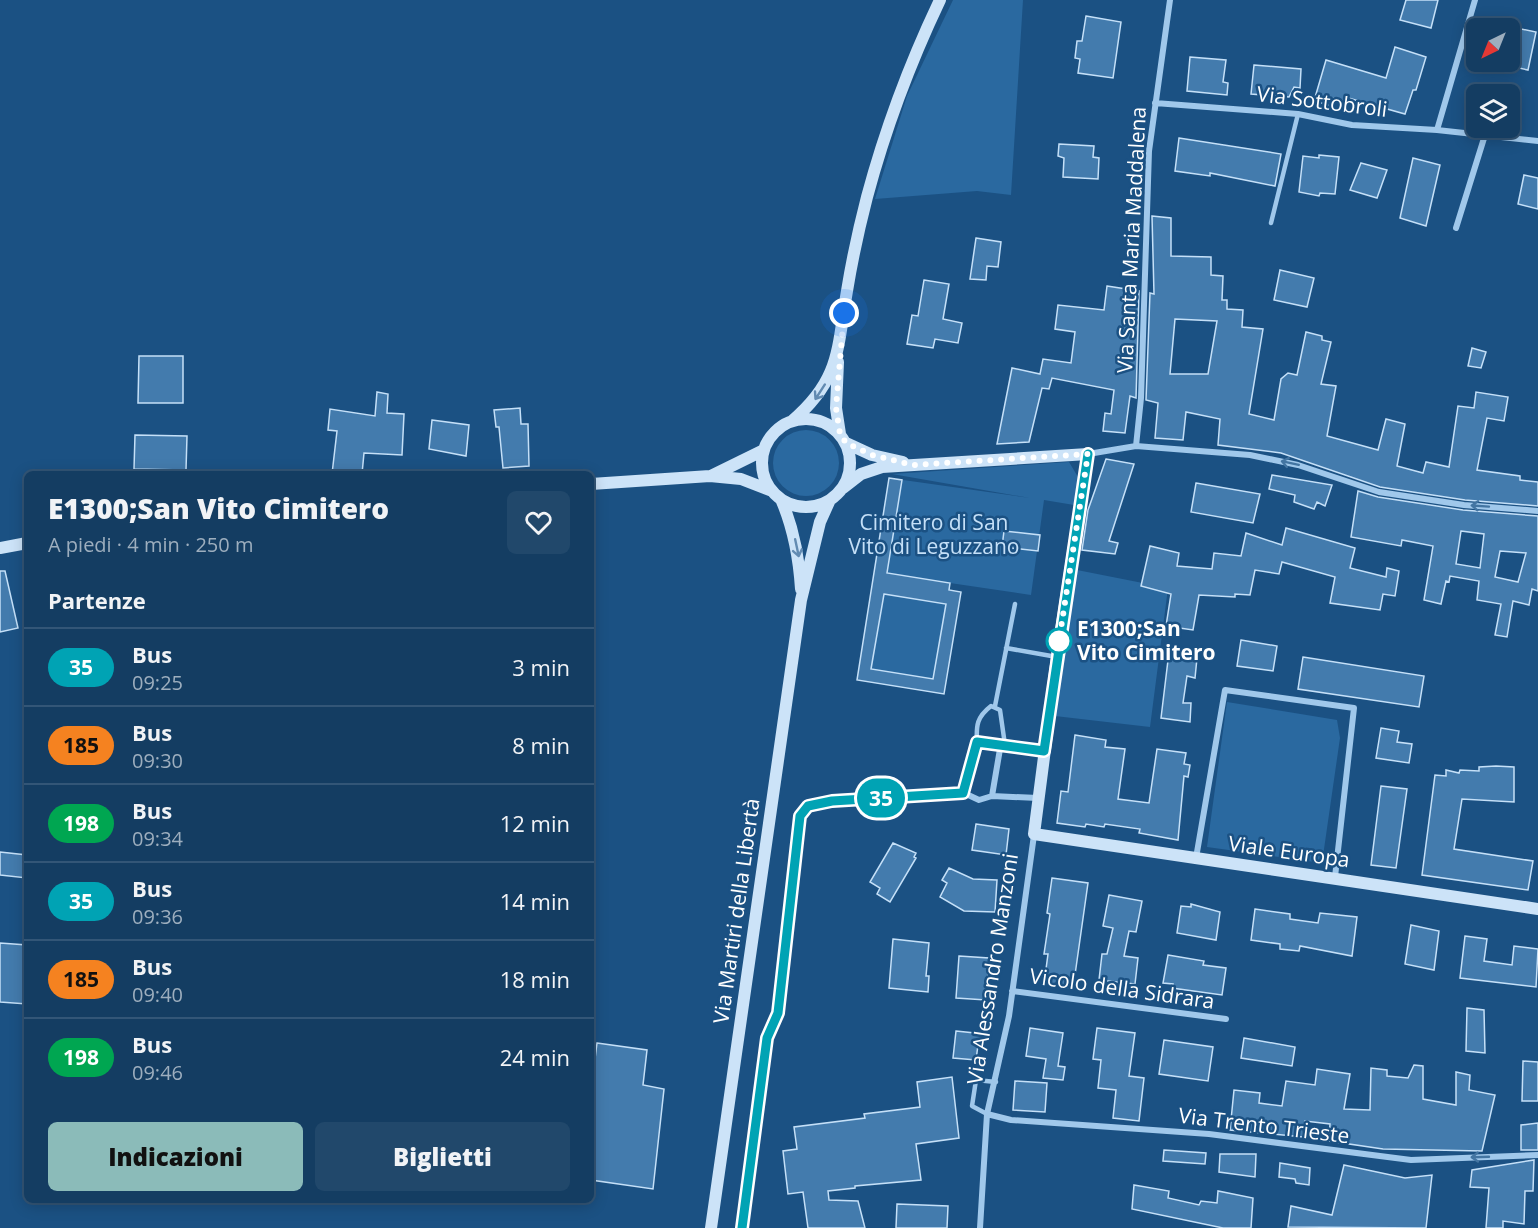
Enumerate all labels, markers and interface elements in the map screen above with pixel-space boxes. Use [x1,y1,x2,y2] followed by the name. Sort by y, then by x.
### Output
[1466,18,1520,72] north arrow
[1466,18,1520,138] map controls
[1255,79,1389,123] street label: Via Sottobroli
[1466,84,1520,138] button: layers
[1110,106,1152,374] street label: Via Santa Maria Maddalena
[829,298,859,328] your location
[814,383,827,400] one-way arrow
[1281,457,1300,469] one-way arrow
[48,489,389,527] text: E1300;San Vito Cimitero
[507,491,570,554] button: heart
[1470,500,1490,511] one-way arrow
[849,508,1019,560] park label: Cimitero di San Vito di Leguzzano
[48,531,253,558] text: A piedi · 4 min · 250 m
[791,538,803,557] one-way arrow
[48,585,146,615] text: Partenze
[1077,614,1216,666] place label: E1300;San Vito Cimitero
[1046,628,1072,654] marker: E1300;San Vito Cimitero
[132,639,172,669] text: Bus
[512,652,570,682] text: 3 min
[69,653,93,681] text: 35
[132,669,183,696] text: 09:25
[132,717,172,747] text: Bus
[512,730,570,760] text: 8 min
[63,731,99,759] text: 185
[132,747,183,774] text: 09:30
[854,778,908,818] line badge: 35
[869,784,893,812] text: 35
[132,795,172,825] text: Bus
[706,796,766,1025] street label: Via Martiri della Libertà
[500,808,570,838] text: 12 min
[63,809,99,837] text: 198
[132,825,183,852] text: 09:34
[1227,829,1352,873] street label: Viale Europa
[960,851,1024,1086] street label: Via Alessandro Manzoni
[132,873,172,903] text: Bus
[500,886,570,916] text: 14 min
[69,887,93,915] text: 35
[132,903,183,930] text: 09:36
[132,951,172,981] text: Bus
[1028,961,1216,1015] street label: Vicolo della Sidrara
[500,964,570,994] text: 18 min
[63,965,99,993] text: 185
[132,981,183,1008] text: 09:40
[132,1029,172,1059] text: Bus
[500,1042,570,1072] text: 24 min
[63,1043,99,1071] text: 198
[132,1059,183,1086] text: 09:46
[1177,1101,1351,1149] street label: Via Trento Trieste
[48,1122,303,1191] button: Indicazioni
[315,1122,570,1191] button: Biglietti
[1470,1152,1490,1163] one-way arrow

